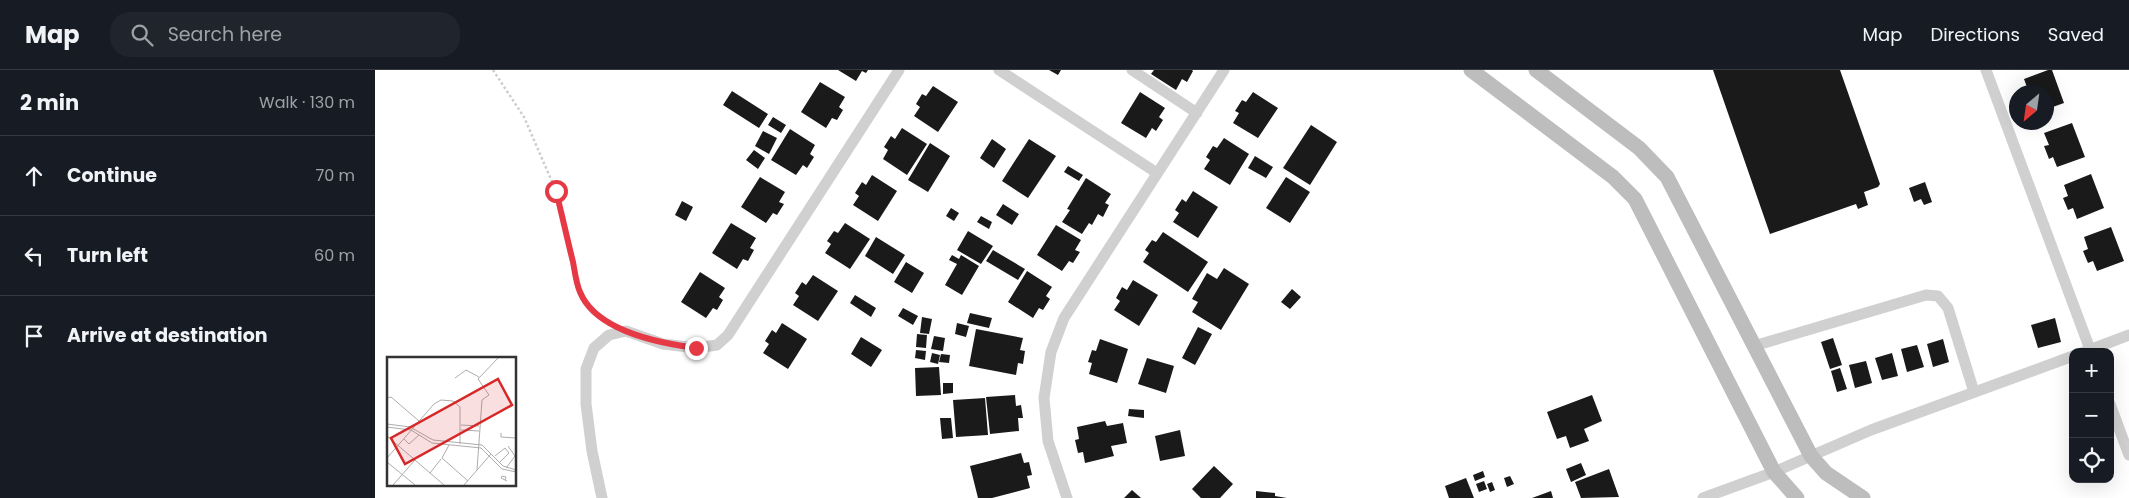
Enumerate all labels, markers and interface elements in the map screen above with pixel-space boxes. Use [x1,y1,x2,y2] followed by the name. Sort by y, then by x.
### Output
[110,12,460,57] search box
[25,18,80,51] text: Map
[128,21,156,49] icon: search
[168,21,282,48] text: Search here
[1863,22,1902,47] text: Map
[1930,22,2020,47] text: Directions
[2048,22,2104,47] text: Saved
[2009,85,2054,130] north arrow
[20,88,79,117] text: 2 min
[259,91,355,114] text: Walk · 130 m
[20,162,48,190] icon: ahead
[67,162,157,189] text: Continue
[315,164,355,187] text: 70 m
[545,180,568,203] route start
[20,242,48,270] icon: left
[67,242,148,269] text: Turn left
[314,244,355,267] text: 60 m
[20,322,48,350] icon: arrive
[67,322,268,349] text: Arrive at destination
[685,337,708,360] route end
[2069,348,2114,483] map controls
[2069,348,2114,393] button: +
[387,357,516,486] inset map
[2069,393,2114,438] button: −
[2069,438,2114,483] button: locate

